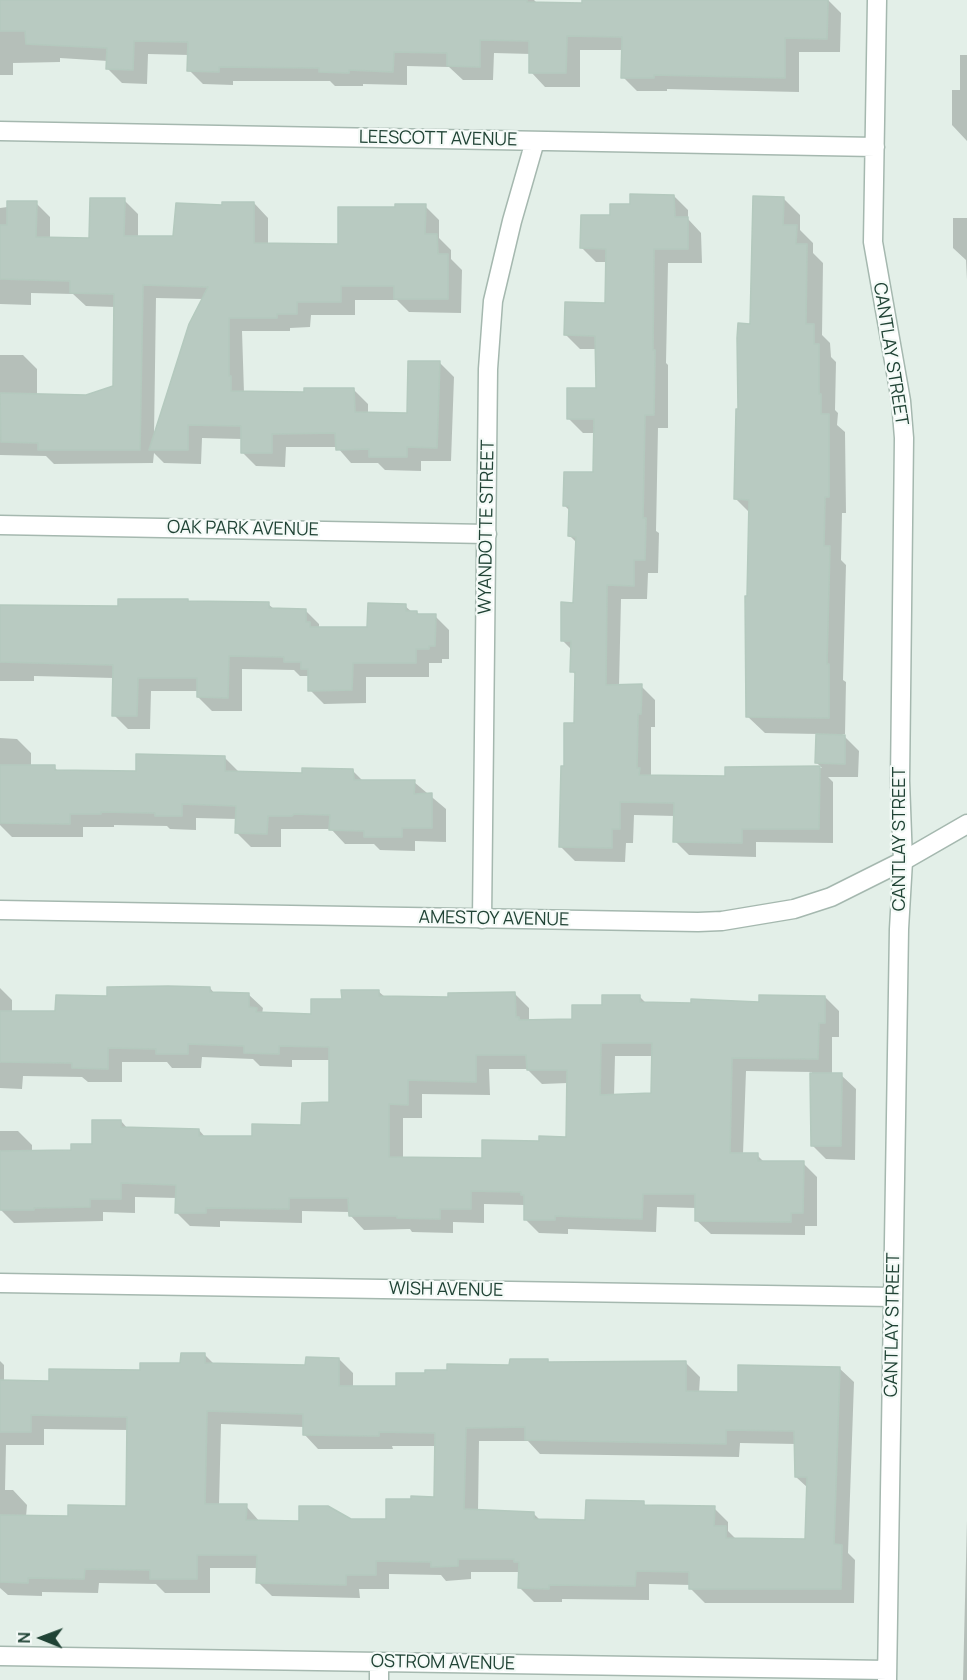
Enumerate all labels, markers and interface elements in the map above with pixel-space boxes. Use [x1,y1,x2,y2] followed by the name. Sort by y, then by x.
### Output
[359,127,517,151] street label: LEESCOTT AVENUE
[868,281,912,427] street label: CANTLAY STREET
[475,439,499,615] street label: WYANDOTTE STREET
[167,517,319,541] street label: OAK PARK AVENUE
[889,767,911,911] street label: CANTLAY STREET
[418,907,570,931] street label: AMESTOY AVENUE
[881,1253,905,1397] street label: CANTLAY STREET
[389,1278,503,1302] street label: WISH AVENUE
[12,1608,72,1668] north arrow
[13,1632,35,1644] text: N
[371,1651,515,1675] street label: OSTROM AVENUE

